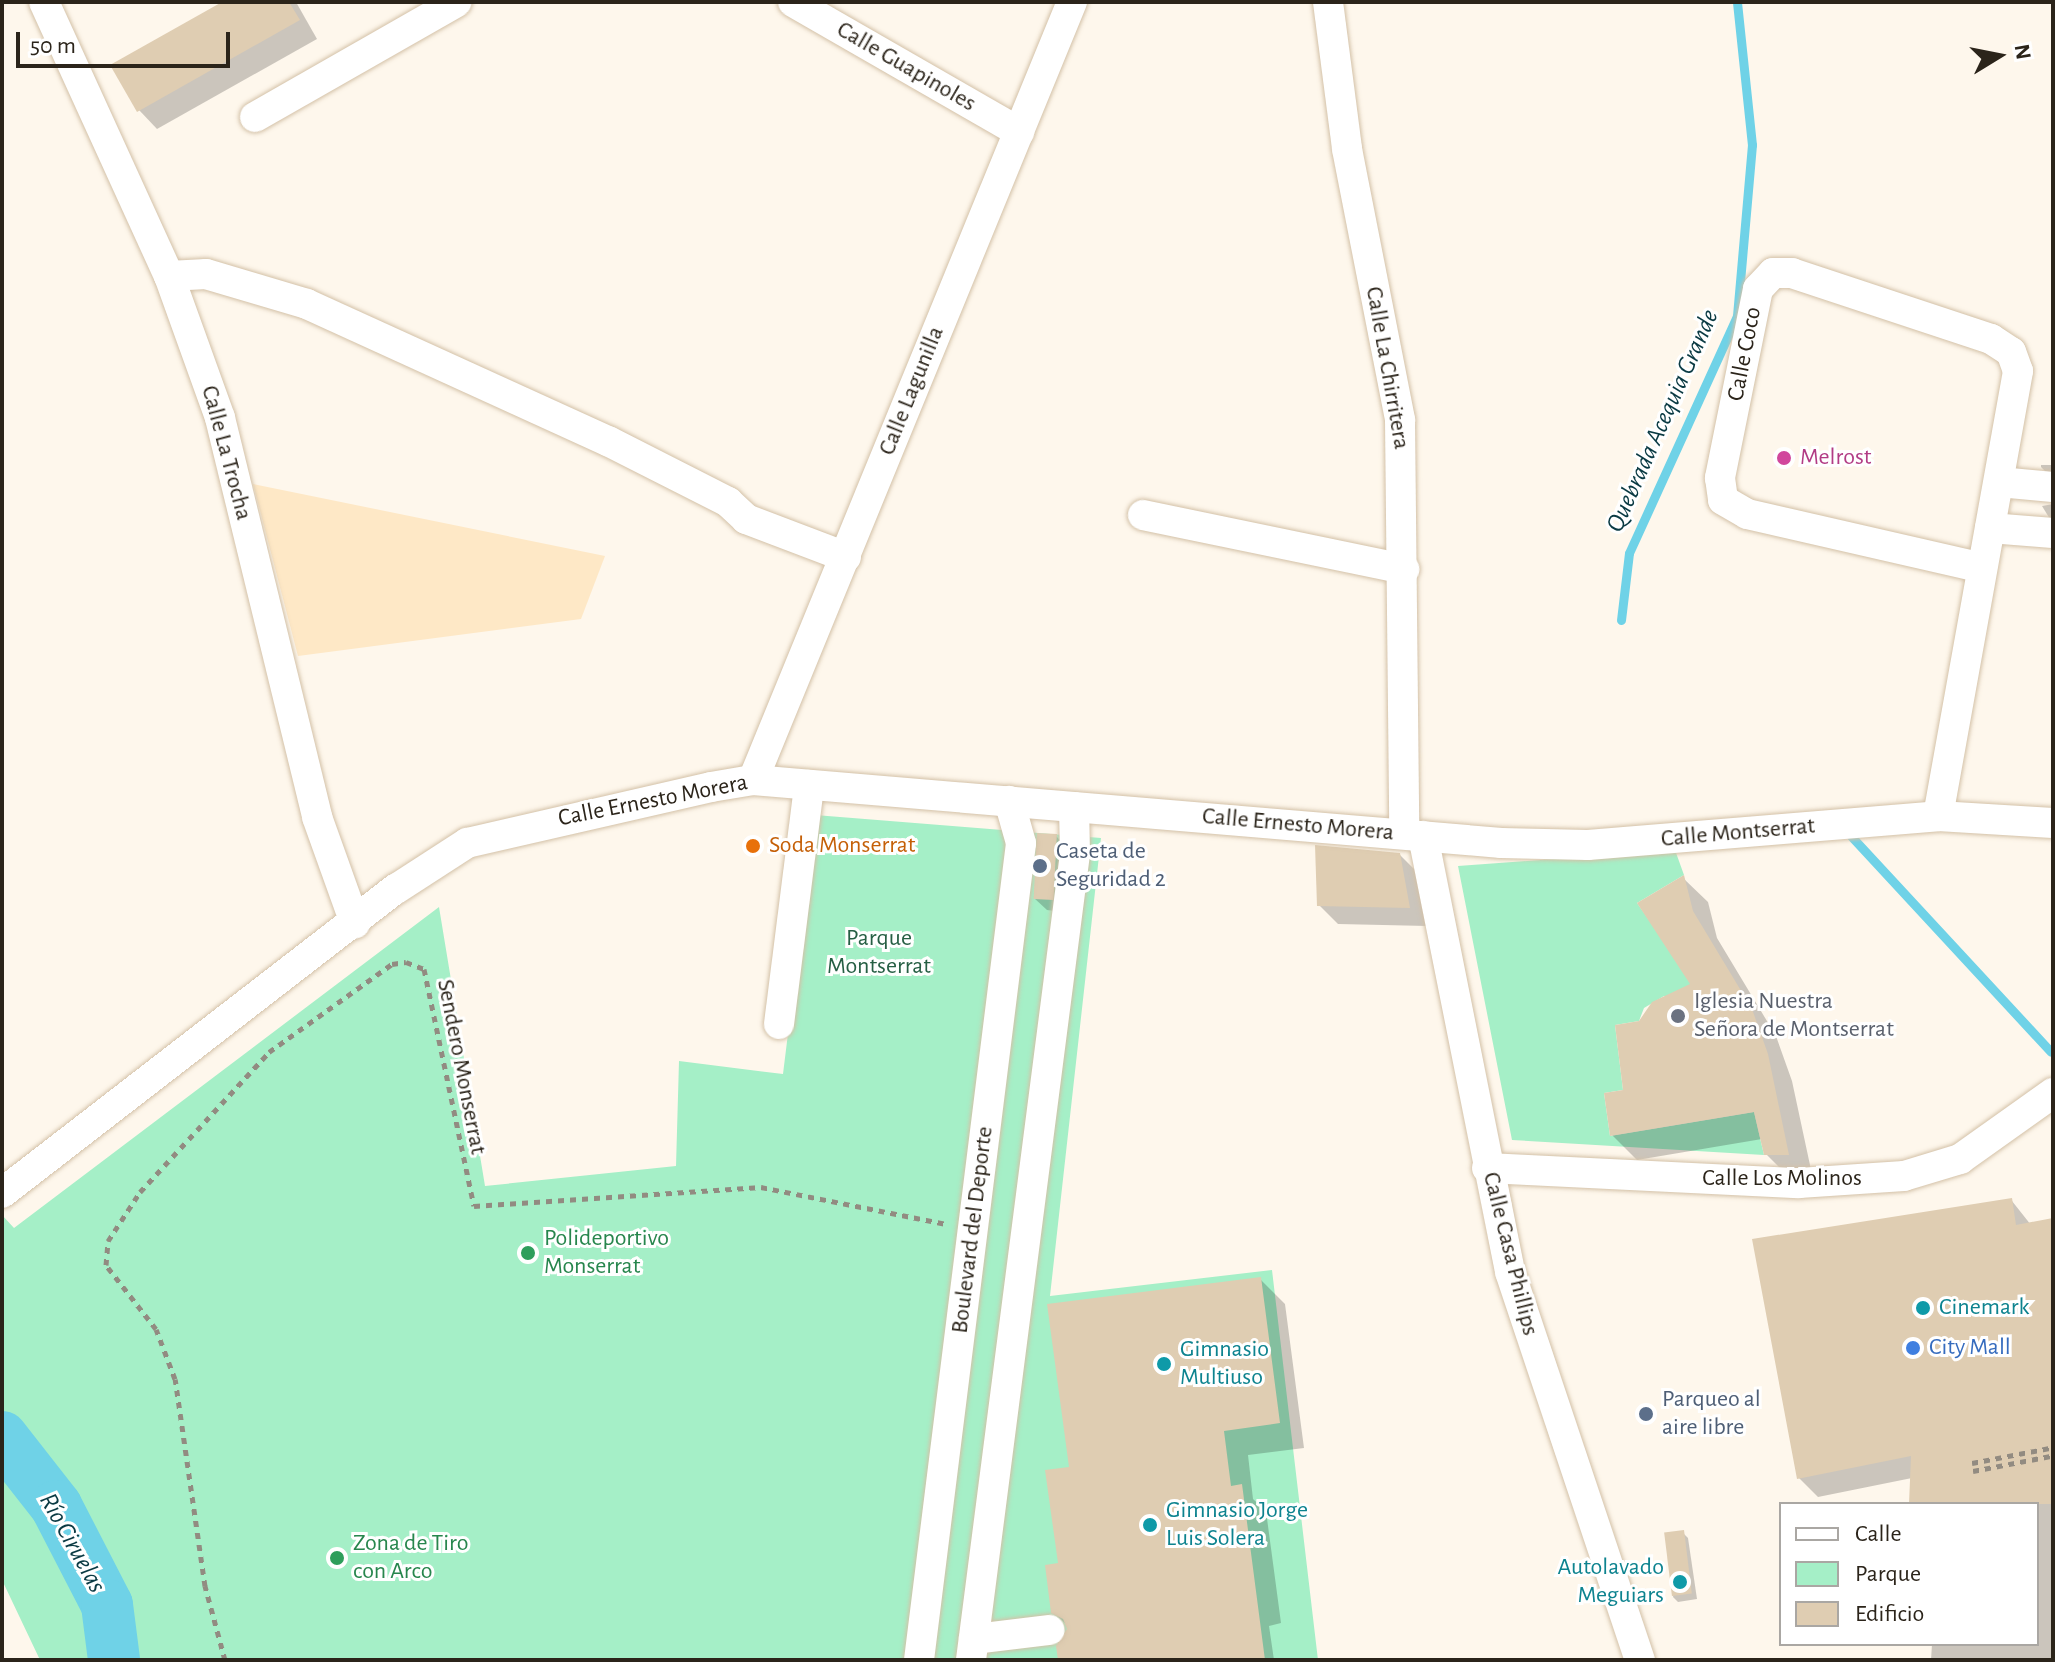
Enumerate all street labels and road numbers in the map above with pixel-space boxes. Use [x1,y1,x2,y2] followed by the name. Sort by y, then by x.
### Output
[831,16,981,118] street label: Calle Guapinoles
[1359,284,1415,452] street label: Calle La Chirritera
[1722,304,1768,404] street label: Calle Coco
[873,322,951,460] street label: Calle Lagunilla
[194,383,258,523] street label: Calle La Trocha
[556,769,750,833] street label: Calle Ernesto Morera
[1201,802,1395,848] street label: Calle Ernesto Morera
[1660,812,1816,854] street label: Calle Montserrat
[430,977,492,1157] street label: Sendero Monserrat
[946,1125,1000,1335] street label: Boulevard del Deporte
[1702,1165,1862,1193] street label: Calle Los Molinos
[1476,1169,1544,1339] street label: Calle Casa Phillips

